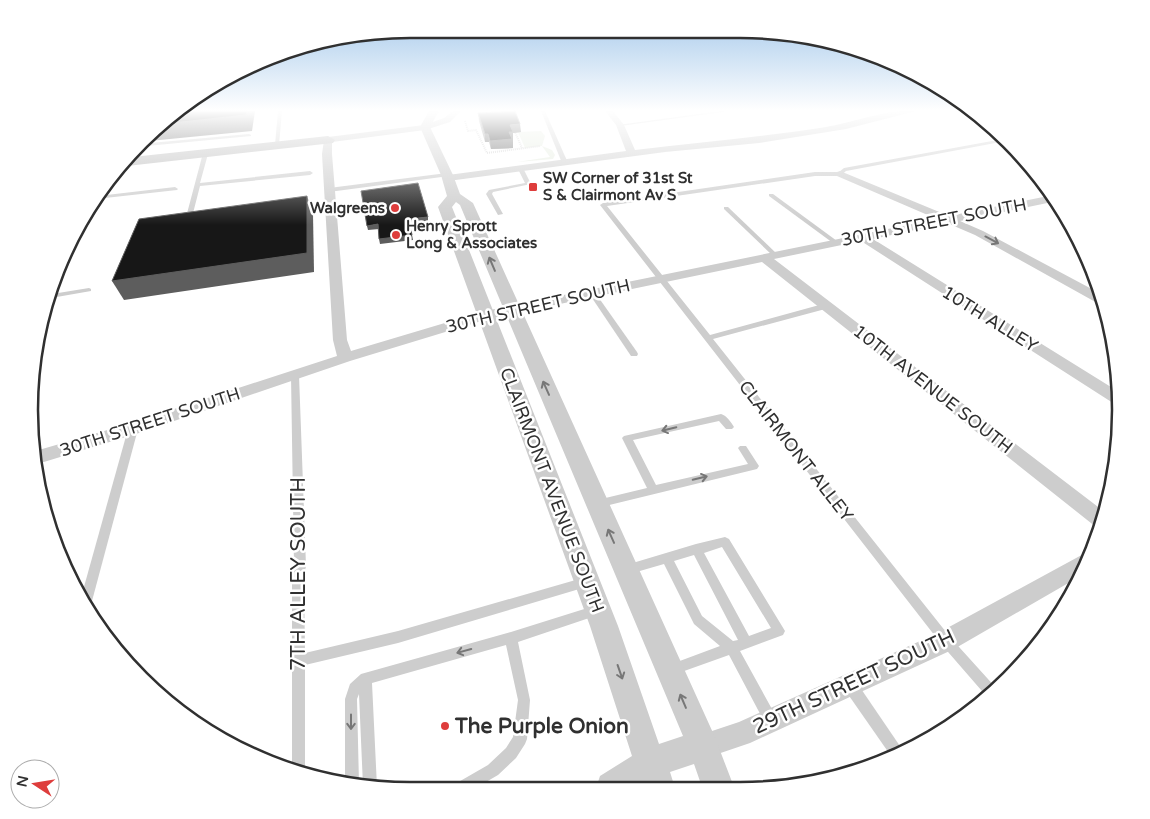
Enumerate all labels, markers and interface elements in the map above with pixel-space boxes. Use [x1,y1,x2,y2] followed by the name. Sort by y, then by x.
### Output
[543,169,693,204] place label: SW Corner of 31st St S & Clairmont Av S
[527,181,539,193] marker: SW Corner of 31st St S & Clairmont Av S
[839,193,1029,251] street label: 30TH STREET SOUTH
[310,199,385,218] place label: Walgreens
[389,202,401,214] marker: Walgreens
[406,217,537,253] place label: Henry Sprott Long & Associates
[390,229,402,241] marker: Henry Sprott Long & Associates
[984,236,999,245] one-way arrow
[487,257,497,272] one-way arrow
[444,274,632,338] street label: 30TH STREET SOUTH
[938,281,1042,357] street label: 10TH ALLEY
[849,320,1017,458] street label: 10TH AVENUE SOUTH
[495,364,609,616] street label: CLAIRMONT AVENUE SOUTH
[734,376,858,526] street label: CLAIRMONT ALLEY
[540,381,550,396] one-way arrow
[57,382,243,462] street label: 30TH STREET SOUTH
[662,424,678,434] one-way arrow
[692,473,708,483] one-way arrow
[286,477,311,671] street label: 7TH ALLEY SOUTH
[606,529,616,544] one-way arrow
[749,624,959,740] street label: 29TH STREET SOUTH
[457,646,473,656] one-way arrow
[616,663,625,679] one-way arrow
[678,694,688,709] one-way arrow
[346,713,356,729] one-way arrow
[454,714,629,739] place label: The Purple Onion
[439,720,451,732] marker: The Purple Onion
[10,759,60,809] north arrow
[13,774,32,789] text: N

